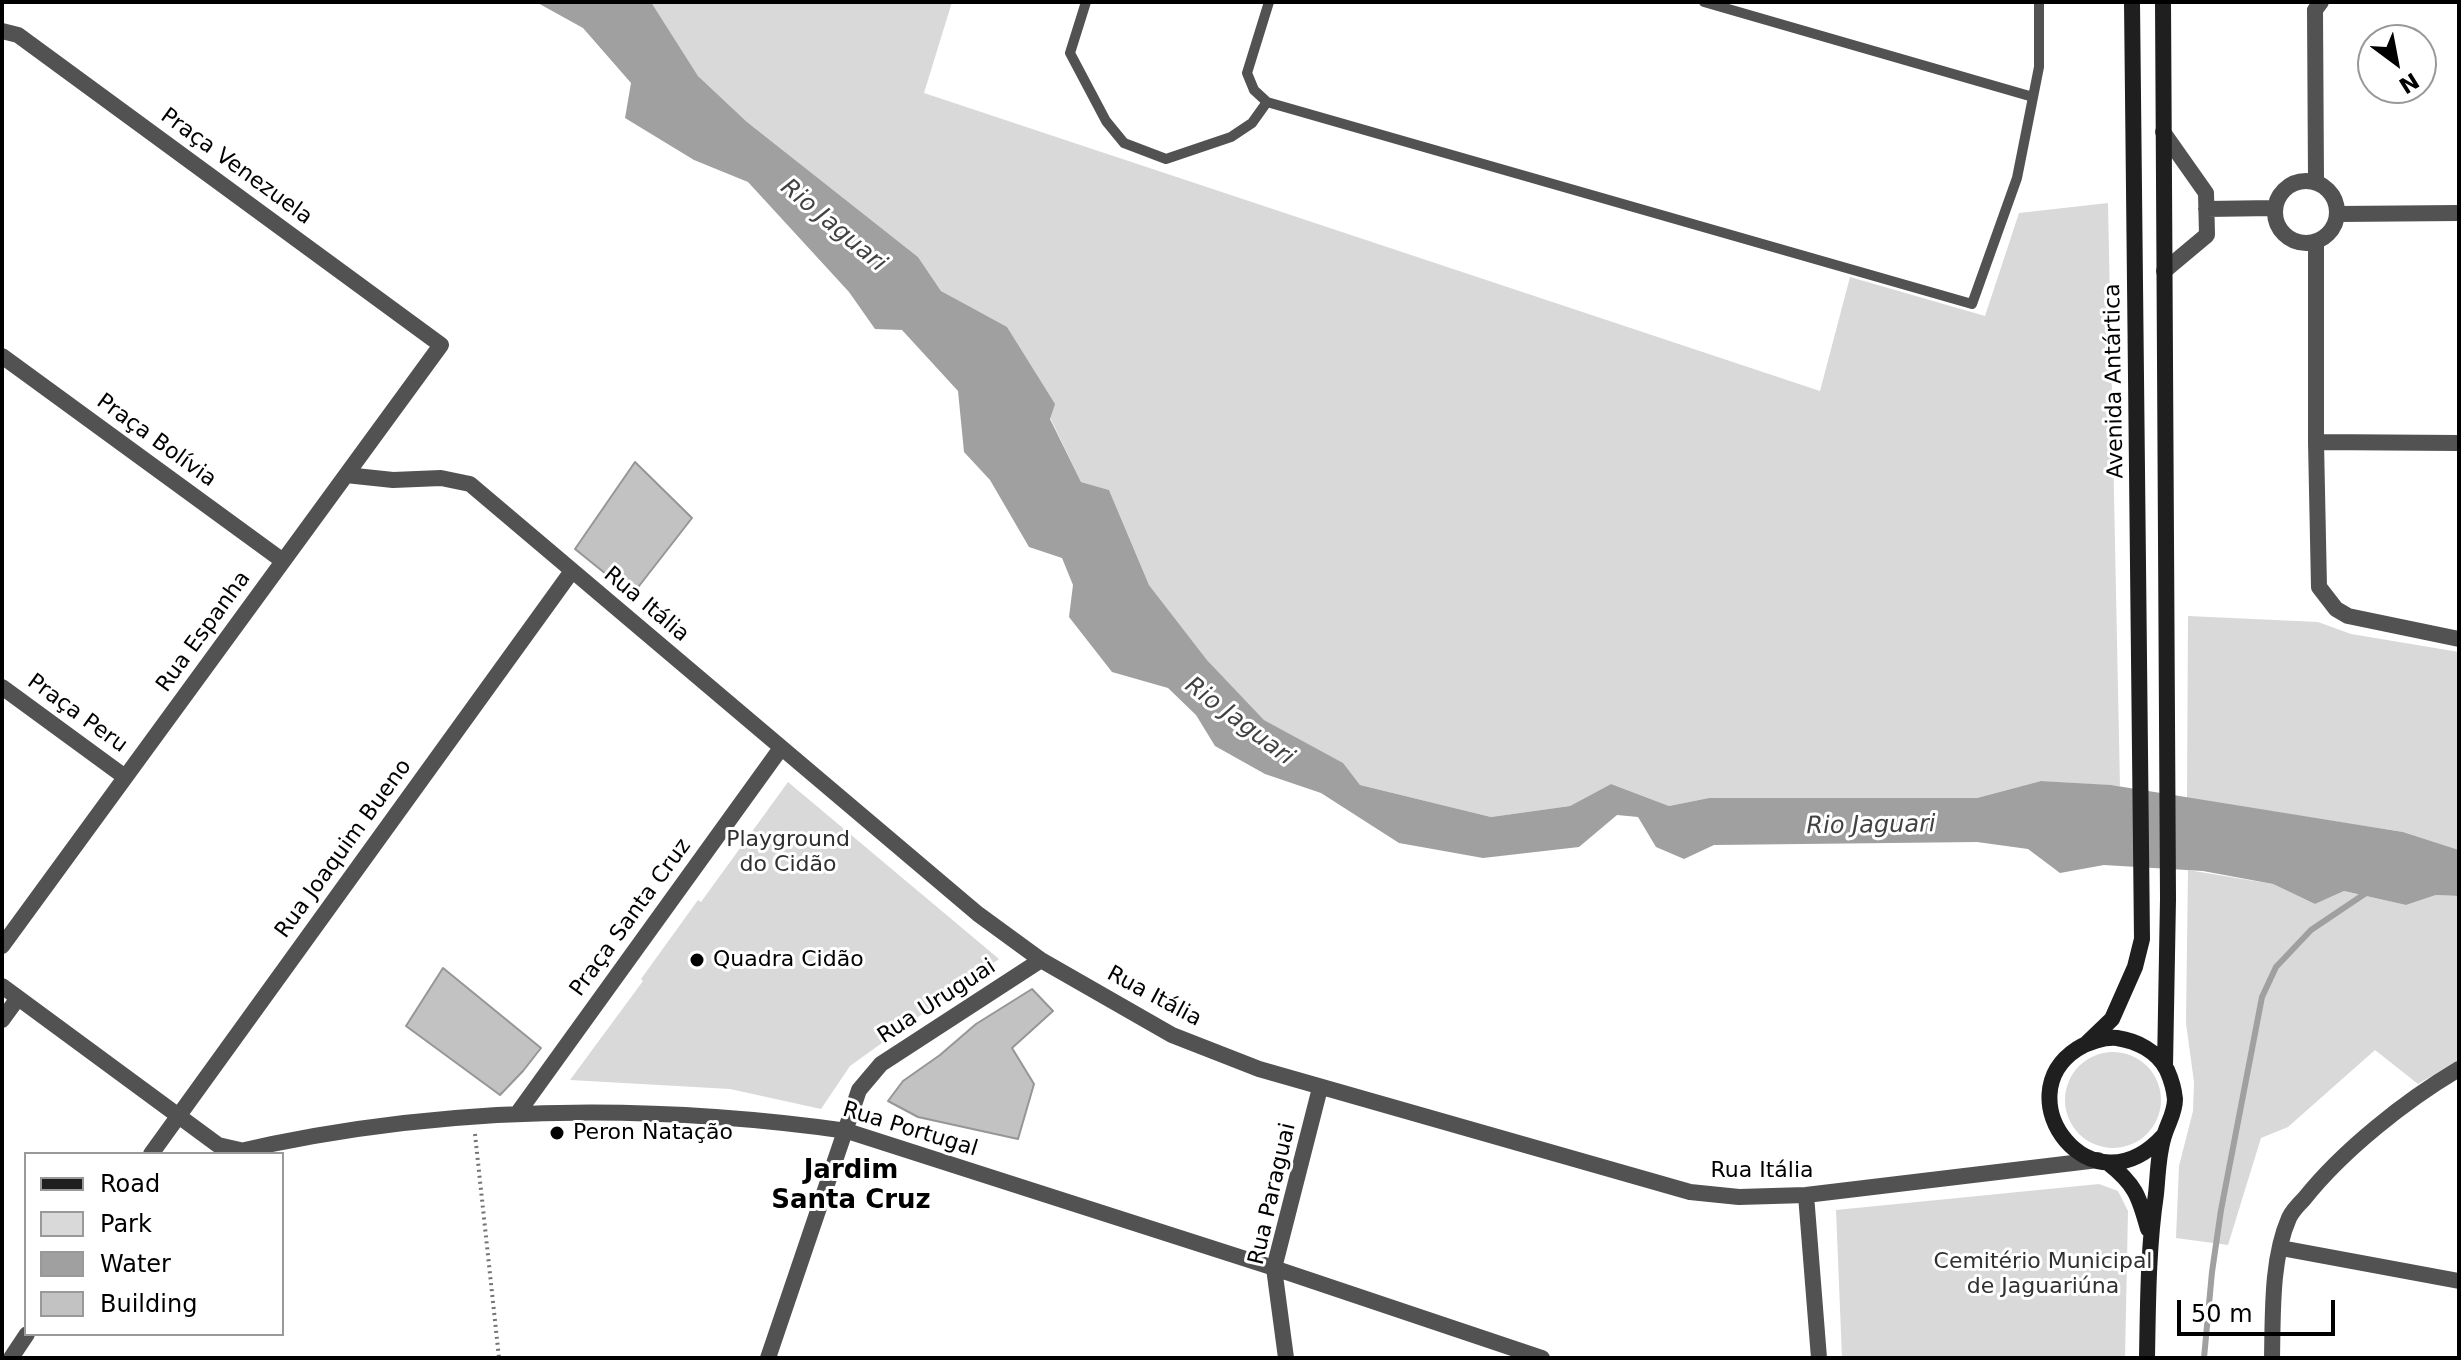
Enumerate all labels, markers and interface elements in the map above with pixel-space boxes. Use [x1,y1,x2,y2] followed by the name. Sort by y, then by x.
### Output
[2357,24,2437,104] north arrow
[2394,68,2423,99] text: N
[155,103,317,231] street label: Praça Venezuela
[774,173,892,279] water label: Rio Jaguari
[2100,283,2130,479] street label: Avenida Antártica
[91,389,221,493] street label: Praça Bolívia
[598,562,694,648] street label: Rua Itália
[151,566,257,698] street label: Rua Espanha
[22,669,132,759] street label: Praça Peru
[1179,672,1299,772] water label: Rio Jaguari
[270,754,418,944] street label: Rua Joaquim Bueno
[1806,810,1936,842] water label: Rio Jaguari
[726,827,850,878] park label: Playground do Cidão
[565,834,697,1002] street label: Praça Santa Cruz
[713,947,864,973] place label: Quadra Cidão
[688,951,706,969] marker: Quadra Cidão
[873,954,1001,1050] street label: Rua Uruguai
[1102,961,1206,1033] street label: Rua Itália
[839,1097,981,1163] street label: Rua Portugal
[573,1120,733,1146] place label: Peron Natação
[1244,1121,1302,1267] street label: Rua Paraguai
[548,1124,566,1142] marker: Peron Natação
[24,1152,284,1336] legend
[771,1155,931,1216] district label: Jardim Santa Cruz
[1710,1158,1814,1184] street label: Rua Itália
[100,1170,160,1198] text: Road
[100,1210,152,1238] text: Park
[1934,1249,2152,1300] park label: Cemitério Municipal de Jaguariúna
[100,1250,171,1278] text: Water
[2181,1284,2339,1334] scale bar
[100,1290,197,1318] text: Building
[2191,1300,2253,1328] text: 50 m

